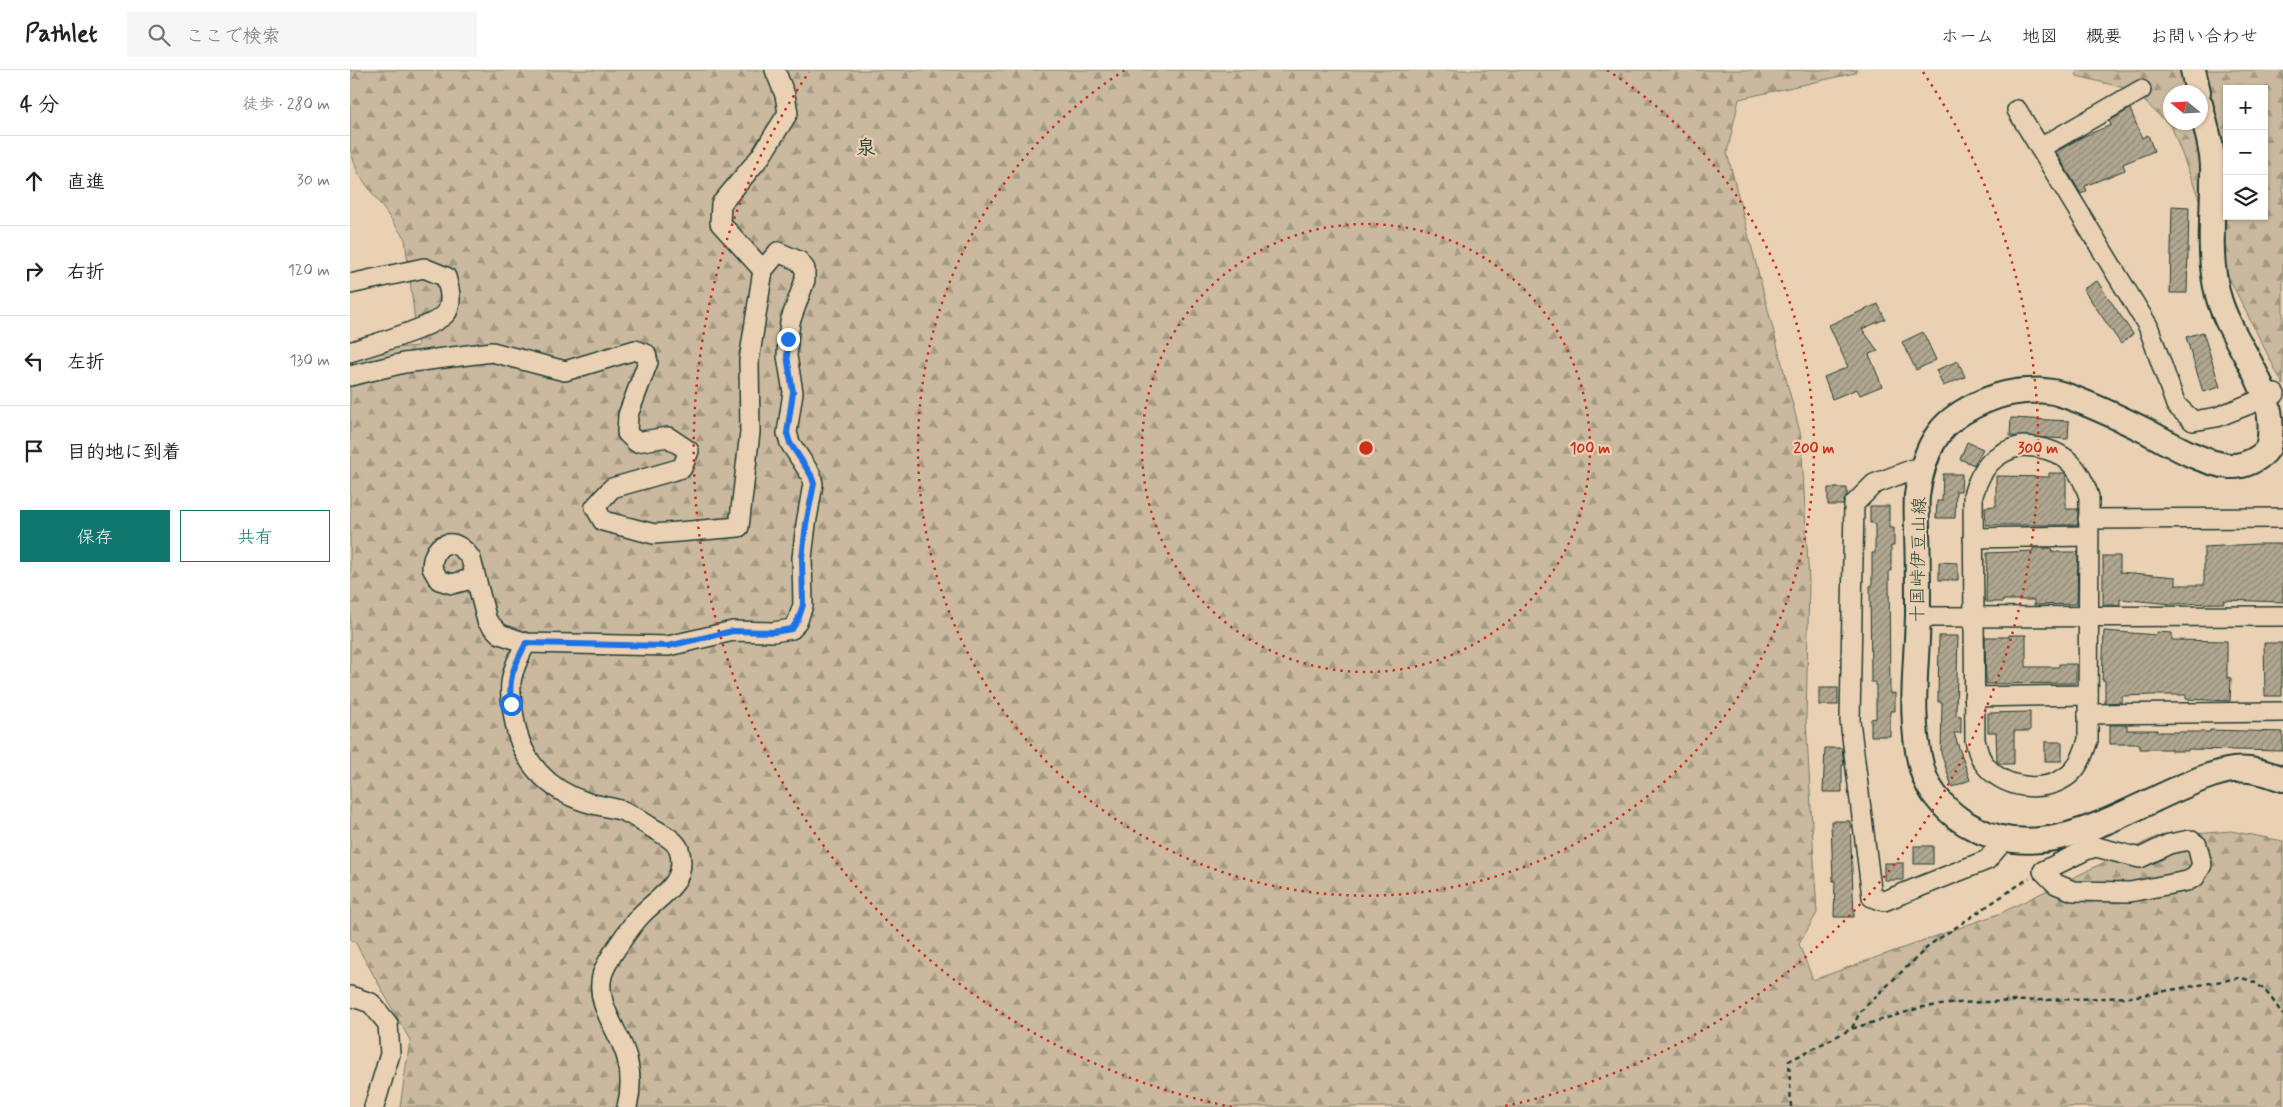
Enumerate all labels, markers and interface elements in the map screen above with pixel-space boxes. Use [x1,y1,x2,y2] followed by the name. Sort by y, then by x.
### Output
[127,12,477,57] search box
[25,19,97,50] text: Pathlet
[145,21,173,49] icon: search
[185,24,280,49] text: ここで検索
[1941,25,1994,49] text: ホーム
[2022,25,2058,49] text: 地図
[2086,25,2122,49] text: 概要
[2150,25,2258,49] text: お問い合わせ
[2163,85,2208,130] north arrow
[2223,85,2268,220] map controls
[2223,85,2268,130] button: +
[20,91,59,119] text: 4 分
[242,94,330,115] text: 徒歩 · 280 m
[2223,130,2268,175] button: −
[856,135,876,162] district label: 泉
[20,167,48,195] icon: ahead
[67,170,105,195] text: 直進
[297,170,330,191] text: 30 m
[2223,175,2268,220] button: layers
[20,257,48,285] icon: right
[67,260,105,285] text: 右折
[288,260,330,281] text: 120 m
[777,328,800,351] route end
[20,347,48,375] icon: left
[67,350,105,375] text: 左折
[289,350,330,371] text: 130 m
[20,437,48,465] icon: arrive
[1357,439,1375,457] centre of rings
[1570,439,1610,459] text: 100 m
[1794,439,1835,459] text: 200 m
[2018,439,2058,459] text: 300 m
[67,440,181,465] text: 目的地に到着
[1906,497,1932,623] street label: 十国峠伊豆山線
[20,510,170,562] button: 保存
[180,510,330,562] button: 共有
[500,693,523,716] route start

